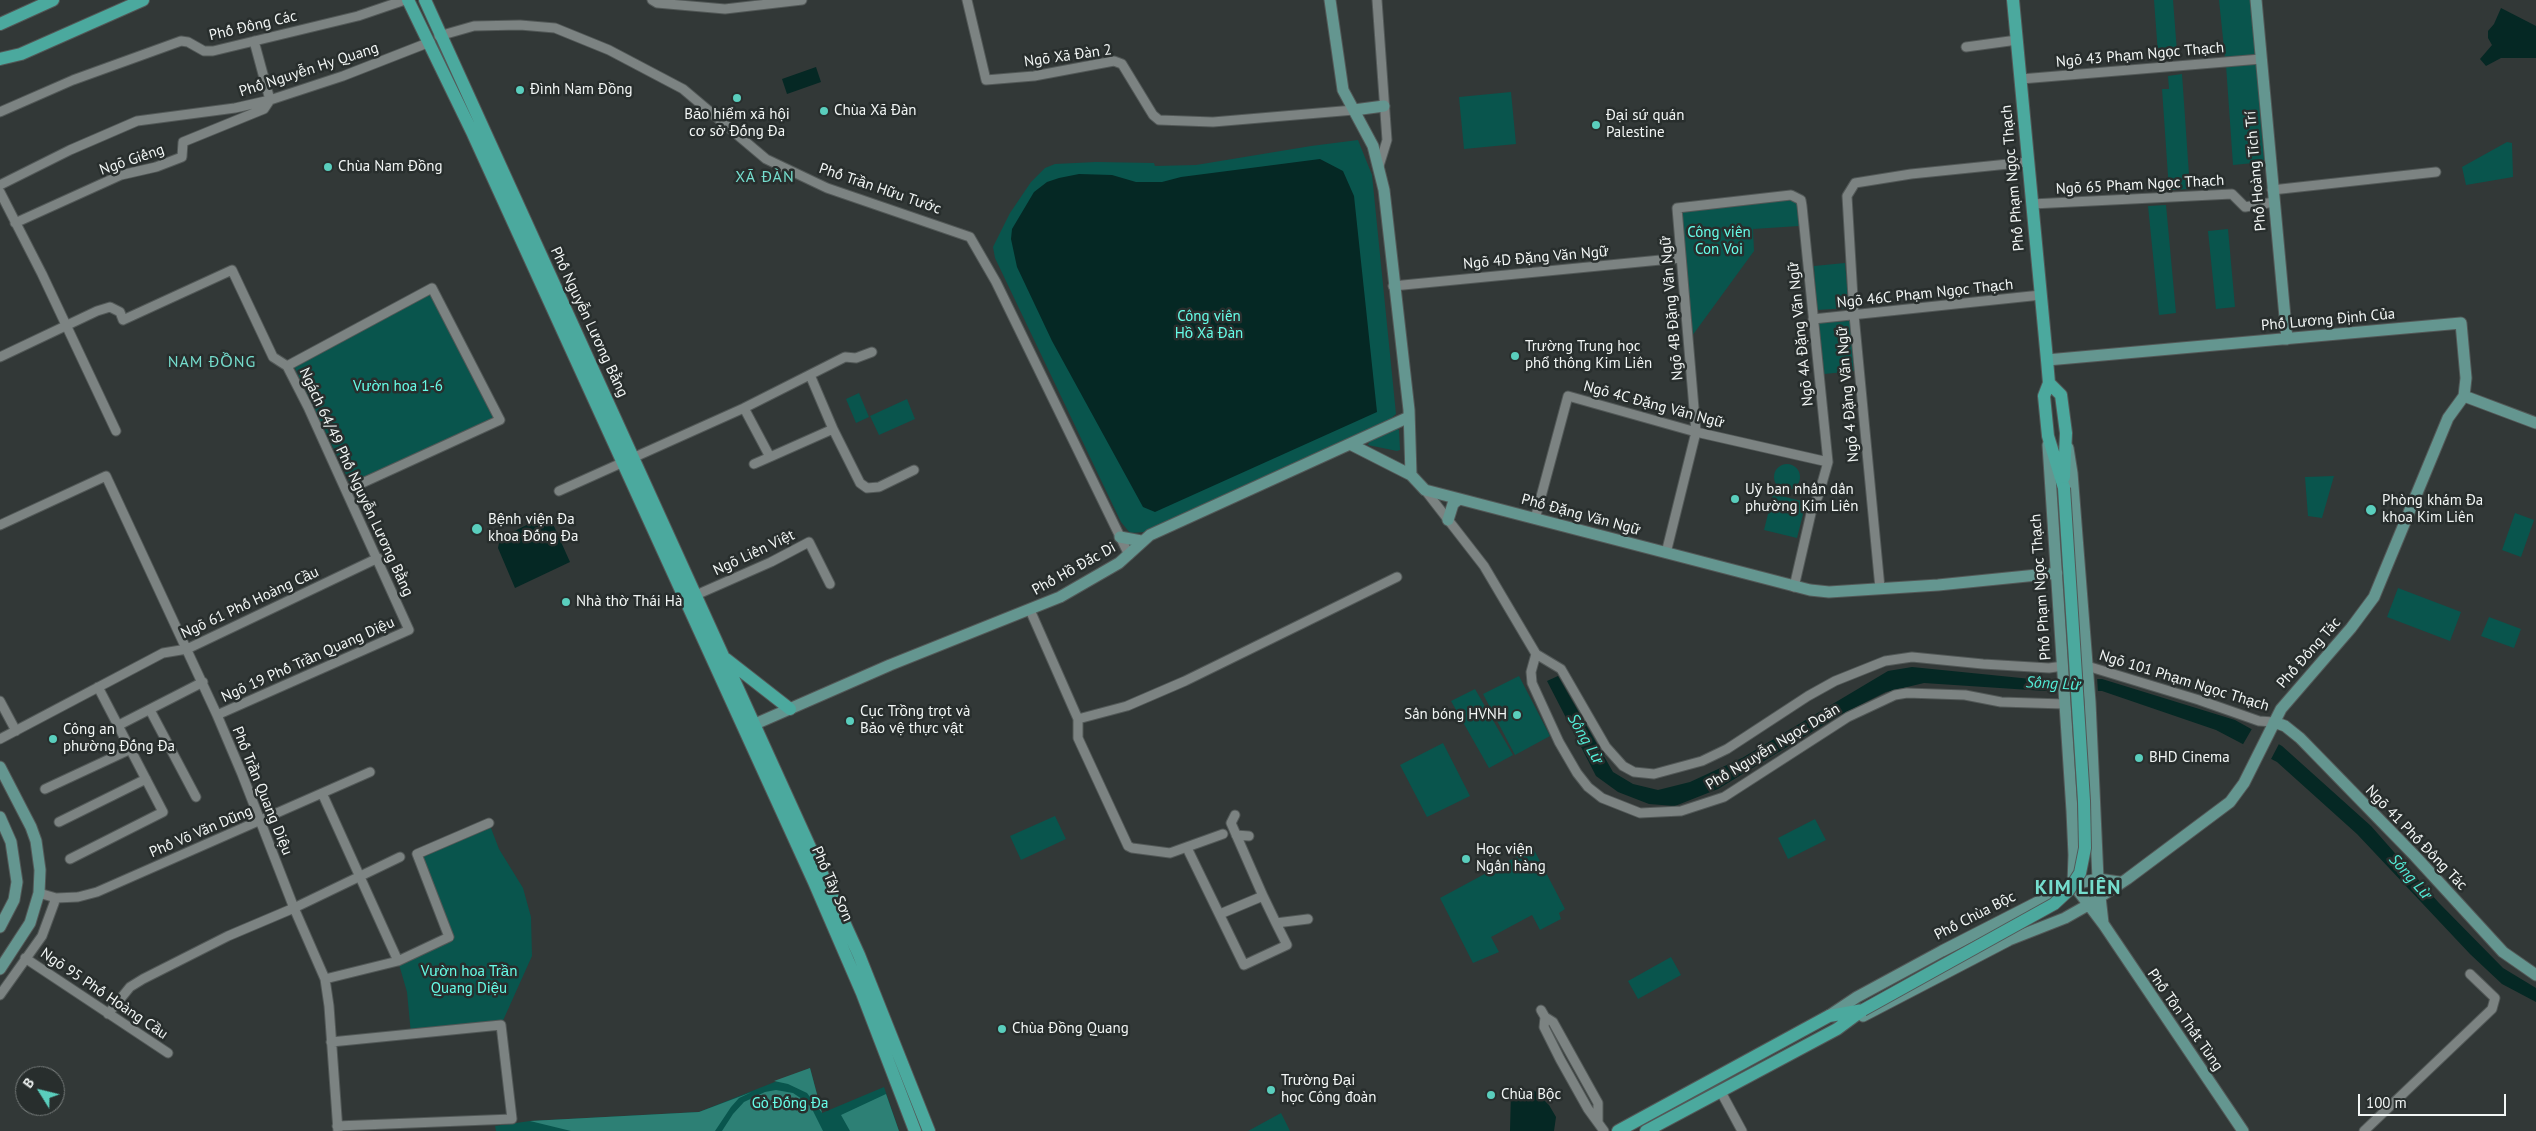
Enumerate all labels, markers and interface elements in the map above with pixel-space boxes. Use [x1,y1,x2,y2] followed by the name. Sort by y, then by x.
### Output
[207,7,299,45] street label: Phố Đông Các
[237,39,381,101] street label: Phố Nguyễn Hy Quang
[2055,39,2225,71] street label: Ngõ 43 Phạm Ngọc Thạch
[1023,41,1113,71] street label: Ngõ Xã Đàn 2
[530,81,632,99] place label: Đình Nam Đồng
[514,84,526,96] marker: Đình Nam Đồng
[731,92,743,104] marker: Bảo hiểm xã hội cơ sở Đống Đa
[834,102,917,120] place label: Chùa Xã Đàn
[1998,104,2028,252] street label: Phố Phạm Ngọc Thạch
[818,105,830,117] marker: Chùa Xã Đàn
[684,106,790,141] place label: Bảo hiểm xã hội cơ sở Đống Đa
[1606,107,1684,142] place label: Đại sứ quán Palestine
[2242,110,2270,232] street label: Phố Hoàng Tích Trí
[1590,119,1602,131] marker: Đại sứ quán Palestine
[97,141,167,179] street label: Ngõ Giếng
[338,158,442,176] place label: Chùa Nam Đồng
[816,160,944,218] street label: Phố Trần Hữu Tước
[322,161,334,173] marker: Chùa Nam Đồng
[735,167,795,187] district label: XÃ ĐÀN
[2055,172,2225,198] street label: Ngõ 65 Phạm Ngọc Thạch
[1687,224,1751,259] park label: Công viên Con Voi
[1657,235,1687,381] street label: Ngõ 4B Đặng Văn Ngữ
[1462,243,1610,273] street label: Ngõ 4D Đặng Văn Ngữ
[546,244,632,400] street label: Phố Nguyễn Lương Bằng
[1784,261,1818,407] street label: Ngõ 4A Đặng Văn Ngữ
[1836,276,2014,312] street label: Ngõ 46C Phạm Ngọc Thạch
[2260,305,2396,335] street label: Phố Lương Định Của
[1175,308,1243,343] park label: Công viên Hồ Xã Đàn
[1833,325,1863,463] street label: Ngõ 4 Đặng Văn Ngữ
[1525,338,1652,373] place label: Trường Trung học phổ thông Kim Liên
[1509,350,1521,362] marker: Trường Trung học phổ thông Kim Liên
[167,352,257,372] district label: NAM ĐỒNG
[295,365,417,599] street label: Ngách 64/49 Phố Nguyễn Lương Bằng
[353,378,443,396] park label: Vườn hoa 1-6
[1582,378,1726,432] street label: Ngõ 4C Đặng Văn Ngữ
[1745,481,1858,516] place label: Uỷ ban nhân dân phường Kim Liên
[1519,490,1643,540] street label: Phố Đặng Văn Ngữ
[2382,492,2483,527] place label: Phòng khám Đa khoa Kim Liên
[1729,493,1741,505] marker: Uỷ ban nhân dân phường Kim Liên
[2364,503,2378,517] marker: Phòng khám Đa khoa Kim Liên
[488,511,578,546] place label: Bệnh viện Đa khoa Đống Đa
[2027,513,2055,661] street label: Phố Phạm Ngọc Thạch
[470,522,484,536] marker: Bệnh viện Đa khoa Đống Đa
[710,526,798,580] street label: Ngõ Liên Việt
[1029,539,1119,599] street label: Phố Hồ Đắc Di
[178,563,322,643] street label: Ngõ 61 Phố Hoàng Cầu
[576,593,682,611] place label: Nhà thờ Thái Hà
[560,596,572,608] marker: Nhà thờ Thái Hà
[219,614,397,706] street label: Ngõ 19 Phố Trần Quang Diệu
[2273,614,2345,692] street label: Phố Đông Tác
[2097,647,2271,715] street label: Ngõ 101 Phạm Ngọc Thạch
[2025,673,2081,695] water label: Sông Lừ
[1703,700,1843,794] street label: Phố Nguyễn Ngọc Doãn
[860,703,970,738] place label: Cục Trồng trọt và Bảo vệ thực vật
[1404,706,1507,724] place label: Sân bóng HVNH
[1511,709,1523,721] marker: Sân bóng HVNH
[1563,710,1607,768] water label: Sông Lừ
[844,715,856,727] marker: Cục Trồng trọt và Bảo vệ thực vật
[63,721,175,756] place label: Công an phường Đống Đa
[228,724,296,858] street label: Phố Trần Quang Diệu
[47,733,59,745] marker: Công an phường Đống Đa
[2149,749,2230,767] place label: BHD Cinema
[2133,752,2145,764] marker: BHD Cinema
[2361,782,2471,894] street label: Ngõ 41 Phố Đông Tác
[147,802,255,862] street label: Phố Võ Văn Dũng
[1476,841,1546,876] place label: Học viện Ngân hàng
[807,844,857,924] street label: Phố Tây Sơn
[2385,850,2435,904] water label: Sông Lừ
[1460,853,1472,865] marker: Học viện Ngân hàng
[2034,876,2122,900] district label: KIM LIÊN
[1931,888,2019,944] street label: Phố Chùa Bộc
[37,945,171,1043] street label: Ngõ 95 Phố Hoàng Cầu
[421,963,517,998] park label: Vườn hoa Trần Quang Diệu
[2143,966,2227,1074] street label: Phố Tôn Thất Tùng
[1012,1020,1129,1038] place label: Chùa Đồng Quang
[996,1023,1008,1035] marker: Chùa Đồng Quang
[15,1066,65,1116] north arrow
[1281,1072,1376,1107] place label: Trường Đại học Công đoàn
[19,1074,38,1091] text: B
[1265,1084,1277,1096] marker: Trường Đại học Công đoàn
[2361,1084,2508,1116] scale bar
[1501,1086,1561,1104] place label: Chùa Bộc
[1485,1089,1497,1101] marker: Chùa Bộc
[2366,1093,2407,1112] text: 100 m
[752,1095,828,1113] park label: Gò Đống Đa

